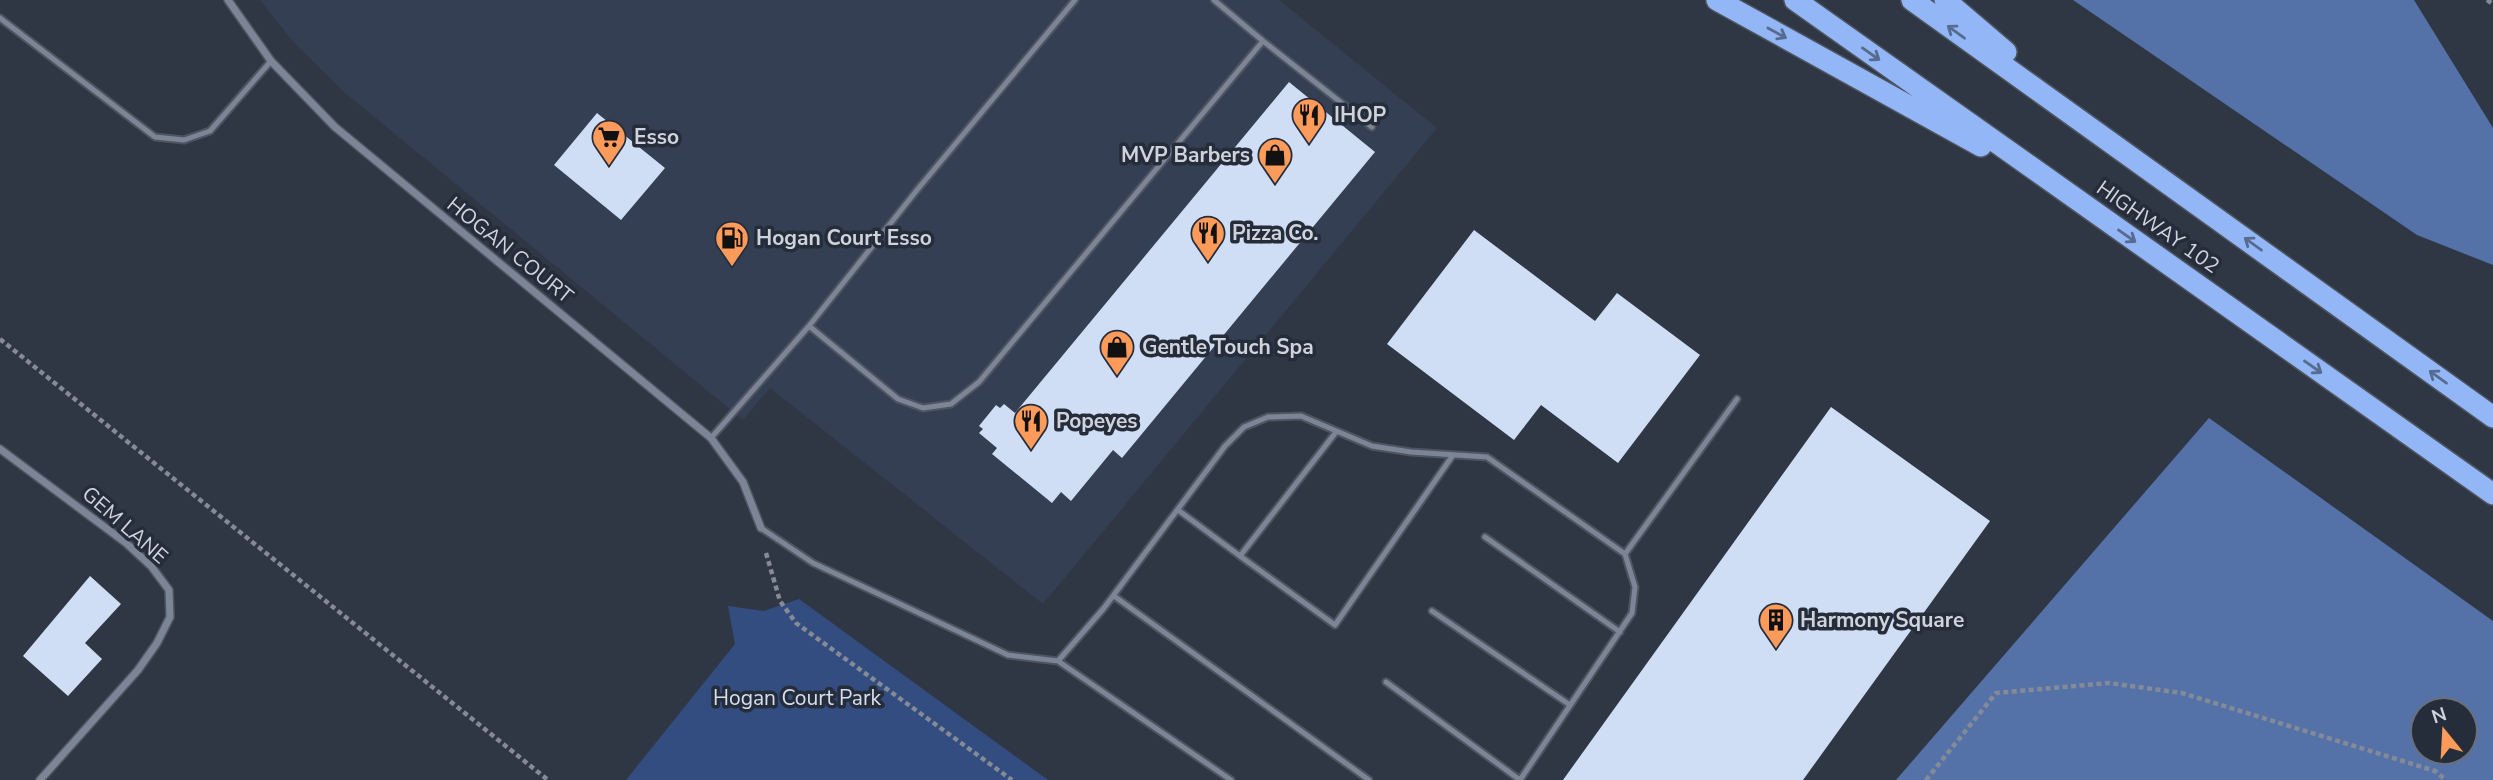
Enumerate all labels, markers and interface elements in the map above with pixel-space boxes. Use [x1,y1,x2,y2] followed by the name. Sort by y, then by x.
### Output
[1947,25,1966,39] one-way arrow
[1766,27,1787,40] one-way arrow
[1861,47,1880,61] one-way arrow
[1290,96,1328,145] restaurant icon: IHOP
[1334,101,1387,129] place label: IHOP
[590,118,628,167] supermarket icon: Esso
[634,123,679,151] place label: Esso
[1256,136,1294,185] shop icon: MVP Barbers
[1121,141,1250,169] place label: MVP Barbers
[2091,174,2225,280] street label: HIGHWAY 102
[441,190,579,310] street label: HOGAN COURT
[1189,214,1227,263] restaurant icon: Pizza Co.
[713,219,751,268] fuel station icon: Hogan Court Esso
[1232,219,1318,247] place label: Pizza Co.
[756,224,932,252] place label: Hogan Court Esso
[2117,229,2136,243] one-way arrow
[2244,237,2263,251] one-way arrow
[1098,328,1136,377] shop icon: Gentle Touch Spa
[1142,333,1314,361] place label: Gentle Touch Spa
[2303,360,2322,374] one-way arrow
[2428,370,2447,385] one-way arrow
[1012,402,1050,451] restaurant icon: Popeyes
[1056,407,1138,435] place label: Popeyes
[76,480,174,570] street label: GEM LANE
[1757,601,1795,650] building icon: Harmony Square
[1800,606,1964,634] place label: Harmony Square
[713,684,882,712] park label: Hogan Court Park
[2409,696,2479,766] north arrow
[2428,701,2450,730] text: N

